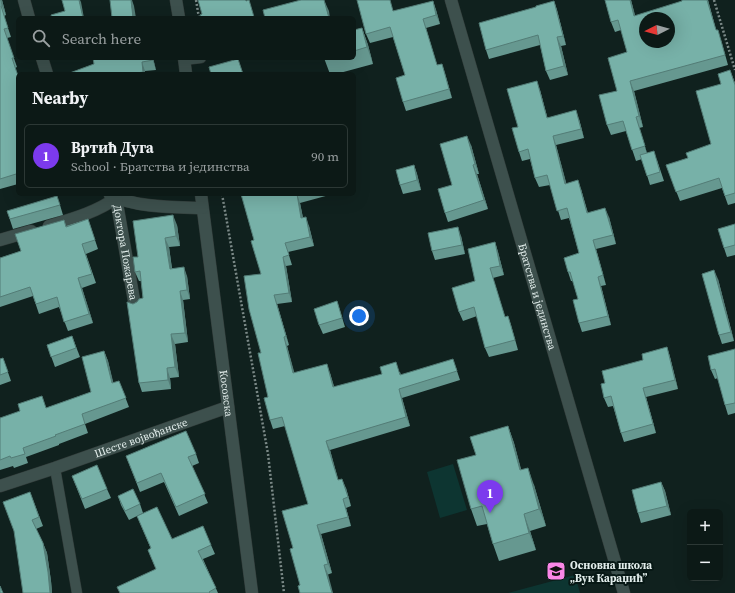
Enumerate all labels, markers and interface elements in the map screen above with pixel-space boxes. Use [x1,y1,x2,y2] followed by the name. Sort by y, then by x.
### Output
[639,12,675,48] north arrow
[16,16,356,60] search box
[30,27,52,49] icon: search
[62,28,141,49] text: Search here
[32,86,88,110] text: Nearby
[71,137,154,158] text: Вртић Дуга
[42,148,50,165] text: 1
[311,148,339,165] text: 90 m
[71,158,250,175] text: School · Братства и јединства
[110,203,141,302] street label: Доктора Пожарева
[515,242,560,352] street label: Братства и јединства
[349,306,369,326] your location
[216,369,237,418] street label: Косовска
[92,414,190,461] street label: Шесте војвођанске
[477,480,503,513] pin: 1
[687,509,723,581] map controls
[687,509,723,545] button: +
[687,545,723,581] button: −
[570,558,652,586] place label: Основна школа „Вук Караџић”
[545,560,567,582] school or university icon: Основна школа „Вук Караџић”

